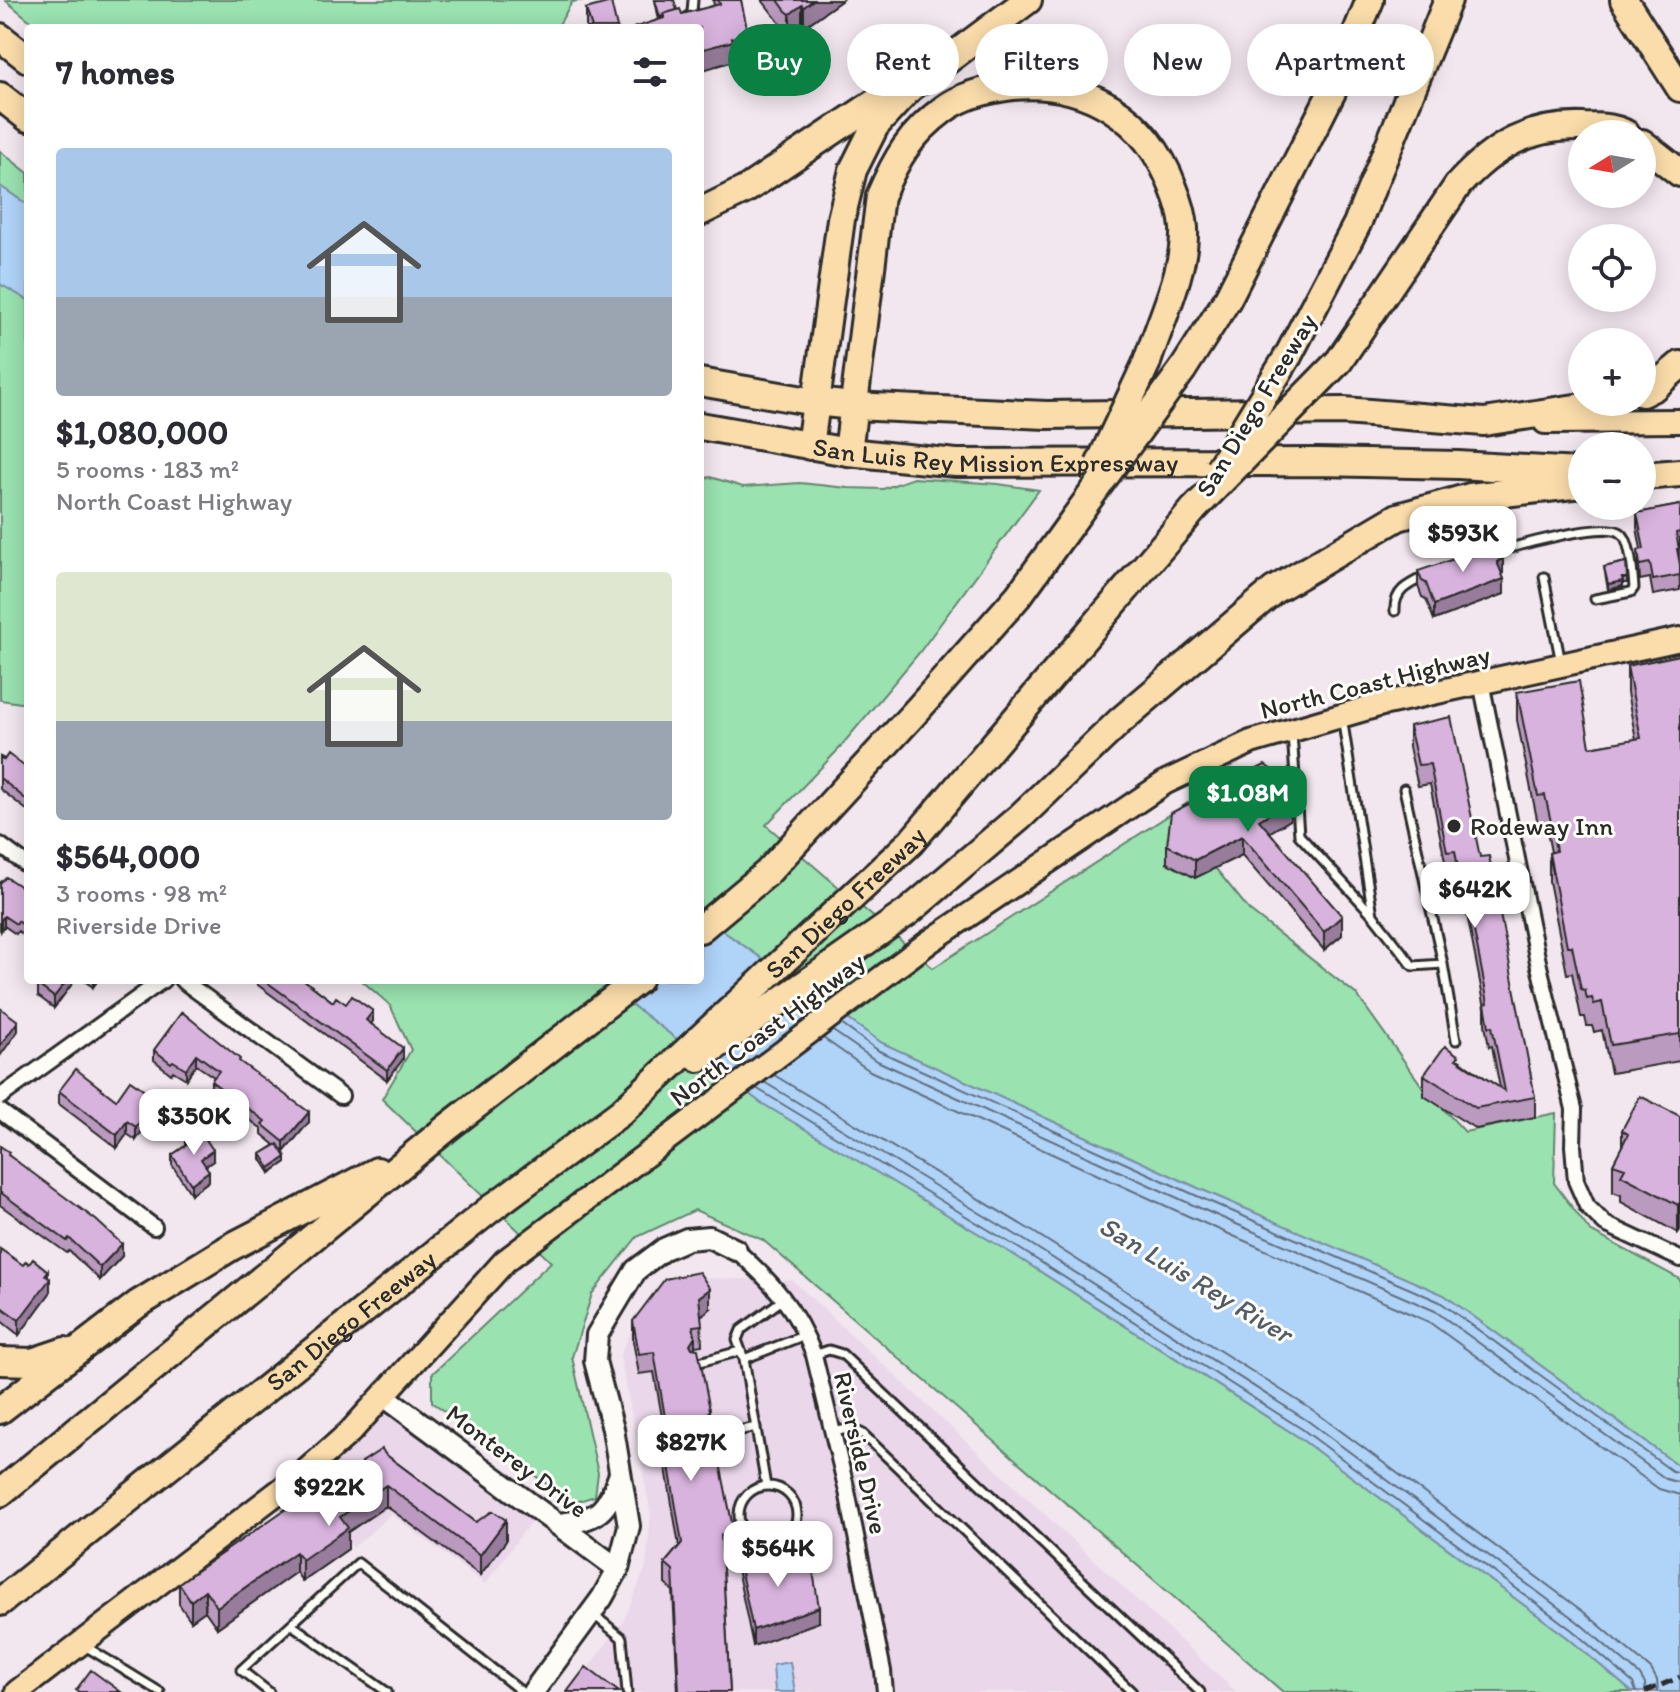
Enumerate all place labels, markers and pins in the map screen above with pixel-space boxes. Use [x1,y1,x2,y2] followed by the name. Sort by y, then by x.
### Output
[1407,506,1519,574] pin: $593K
[1183,766,1313,834] pin: $1.08M
[1470,810,1613,842] place label: Rodeway Inn
[1445,817,1463,835] marker: Rodeway Inn
[1419,862,1531,930] pin: $642K
[138,1089,250,1157] pin: $350K
[635,1415,747,1483] pin: $827K
[273,1460,385,1528] pin: $922K
[722,1521,834,1589] pin: $564K

